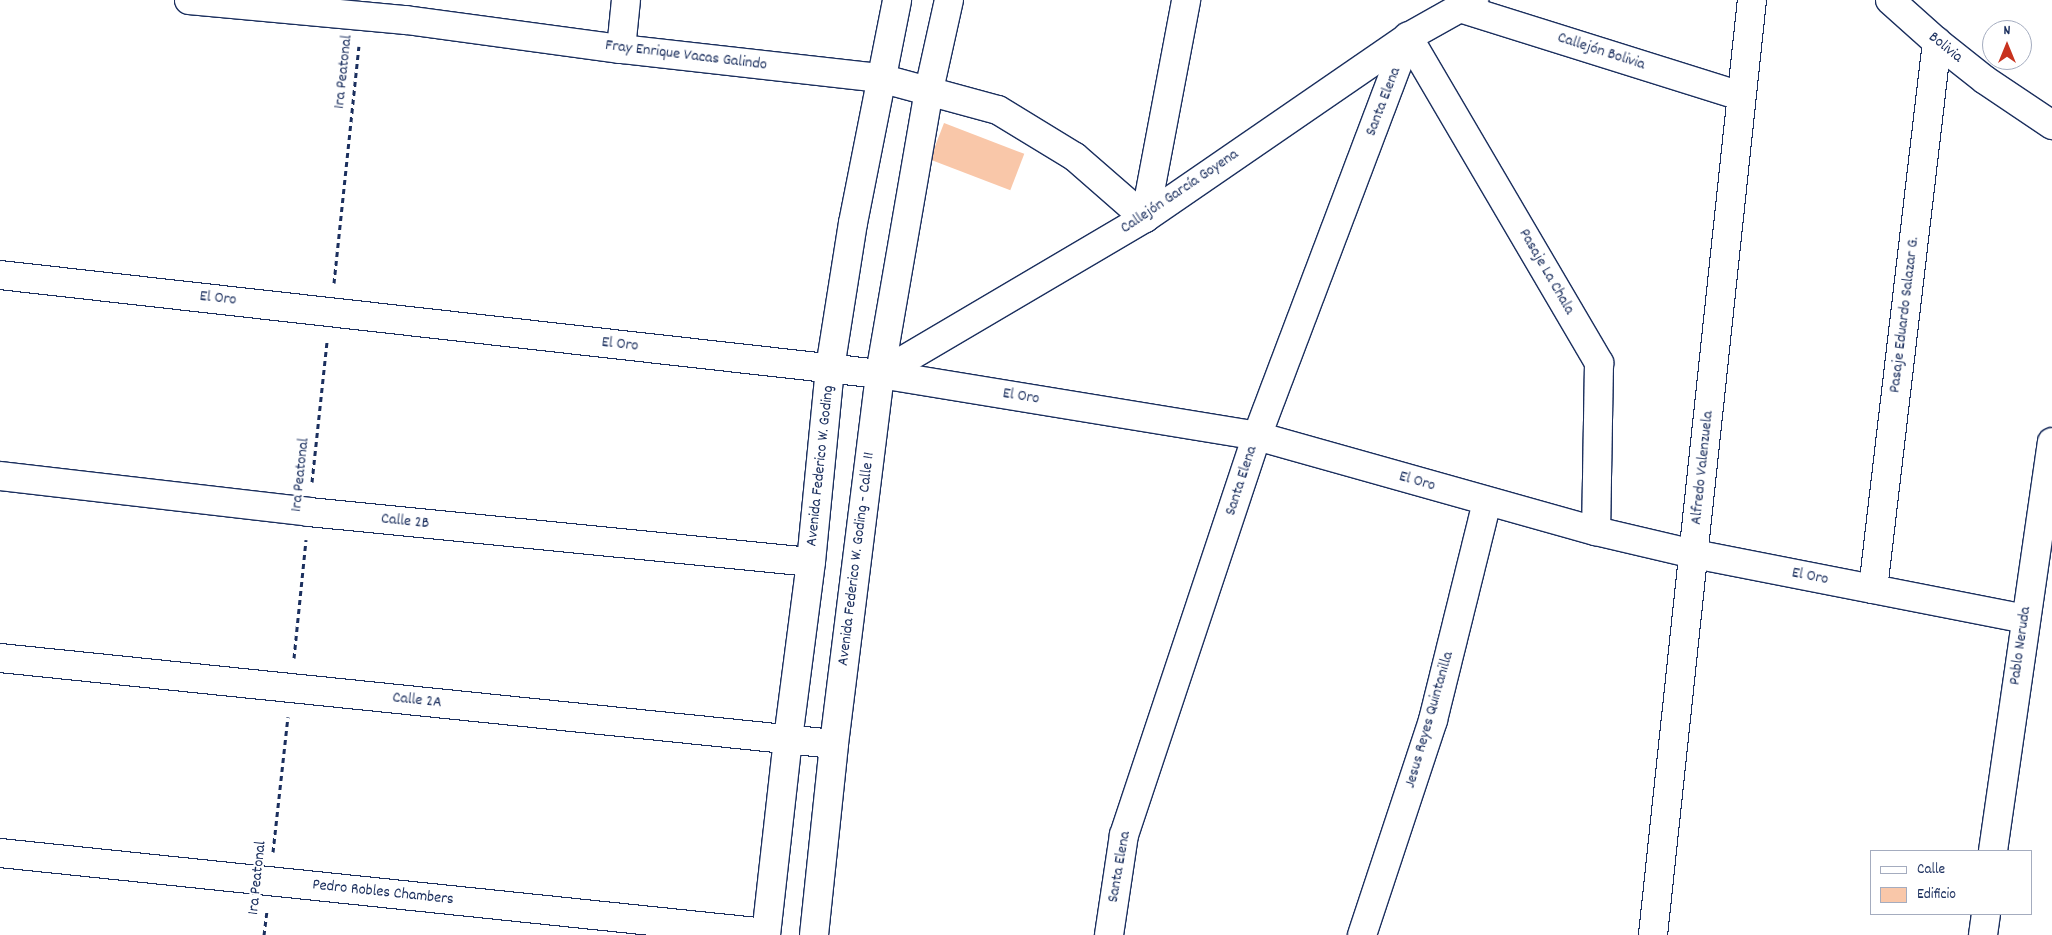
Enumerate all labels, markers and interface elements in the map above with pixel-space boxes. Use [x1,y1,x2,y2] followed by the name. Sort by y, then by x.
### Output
[1982,20,2032,70] north arrow
[2004,21,2010,41] text: N
[1924,28,1966,68] street label: Bolivia
[1555,29,1647,75] street label: Callejón Bolivia
[331,34,357,110] street label: 1ra Peatonal
[604,37,768,75] street label: Fray Enrique Vacas Galindo
[1362,65,1406,139] street label: Santa Elena
[1117,145,1243,239] street label: Callejón García Goyena
[1514,226,1578,318] street label: Pasaje La Chala
[1886,236,1924,394] street label: Pasaje Eduardo Salazar G.
[199,288,237,310] street label: El Oro
[601,334,639,356] street label: El Oro
[803,385,839,547] street label: Avenida Federico W. Goding
[1001,385,1041,409] street label: El Oro
[1687,410,1719,526] street label: Alfredo Valenzuela
[288,437,314,513] street label: 1ra Peatonal
[1222,444,1262,518] street label: Santa Elena
[834,451,880,667] street label: Avenida Federico W. Goding - Calle 11
[1397,468,1437,496] street label: El Oro
[380,510,430,534] street label: Calle 2B
[1790,564,1830,590] street label: El Oro
[2006,606,2036,686] street label: Pablo Neruda
[1401,650,1459,790] street label: Jesus Reyes Quintanilla
[391,689,443,713] street label: Calle 2A
[1104,830,1136,904] street label: Santa Elena
[245,840,271,916] street label: 1ra Peatonal
[1870,850,2032,915] legend
[1917,859,1945,881] text: Calle
[311,876,455,910] street label: Pedro Robles Chambers
[1917,884,1956,906] text: Edificio

